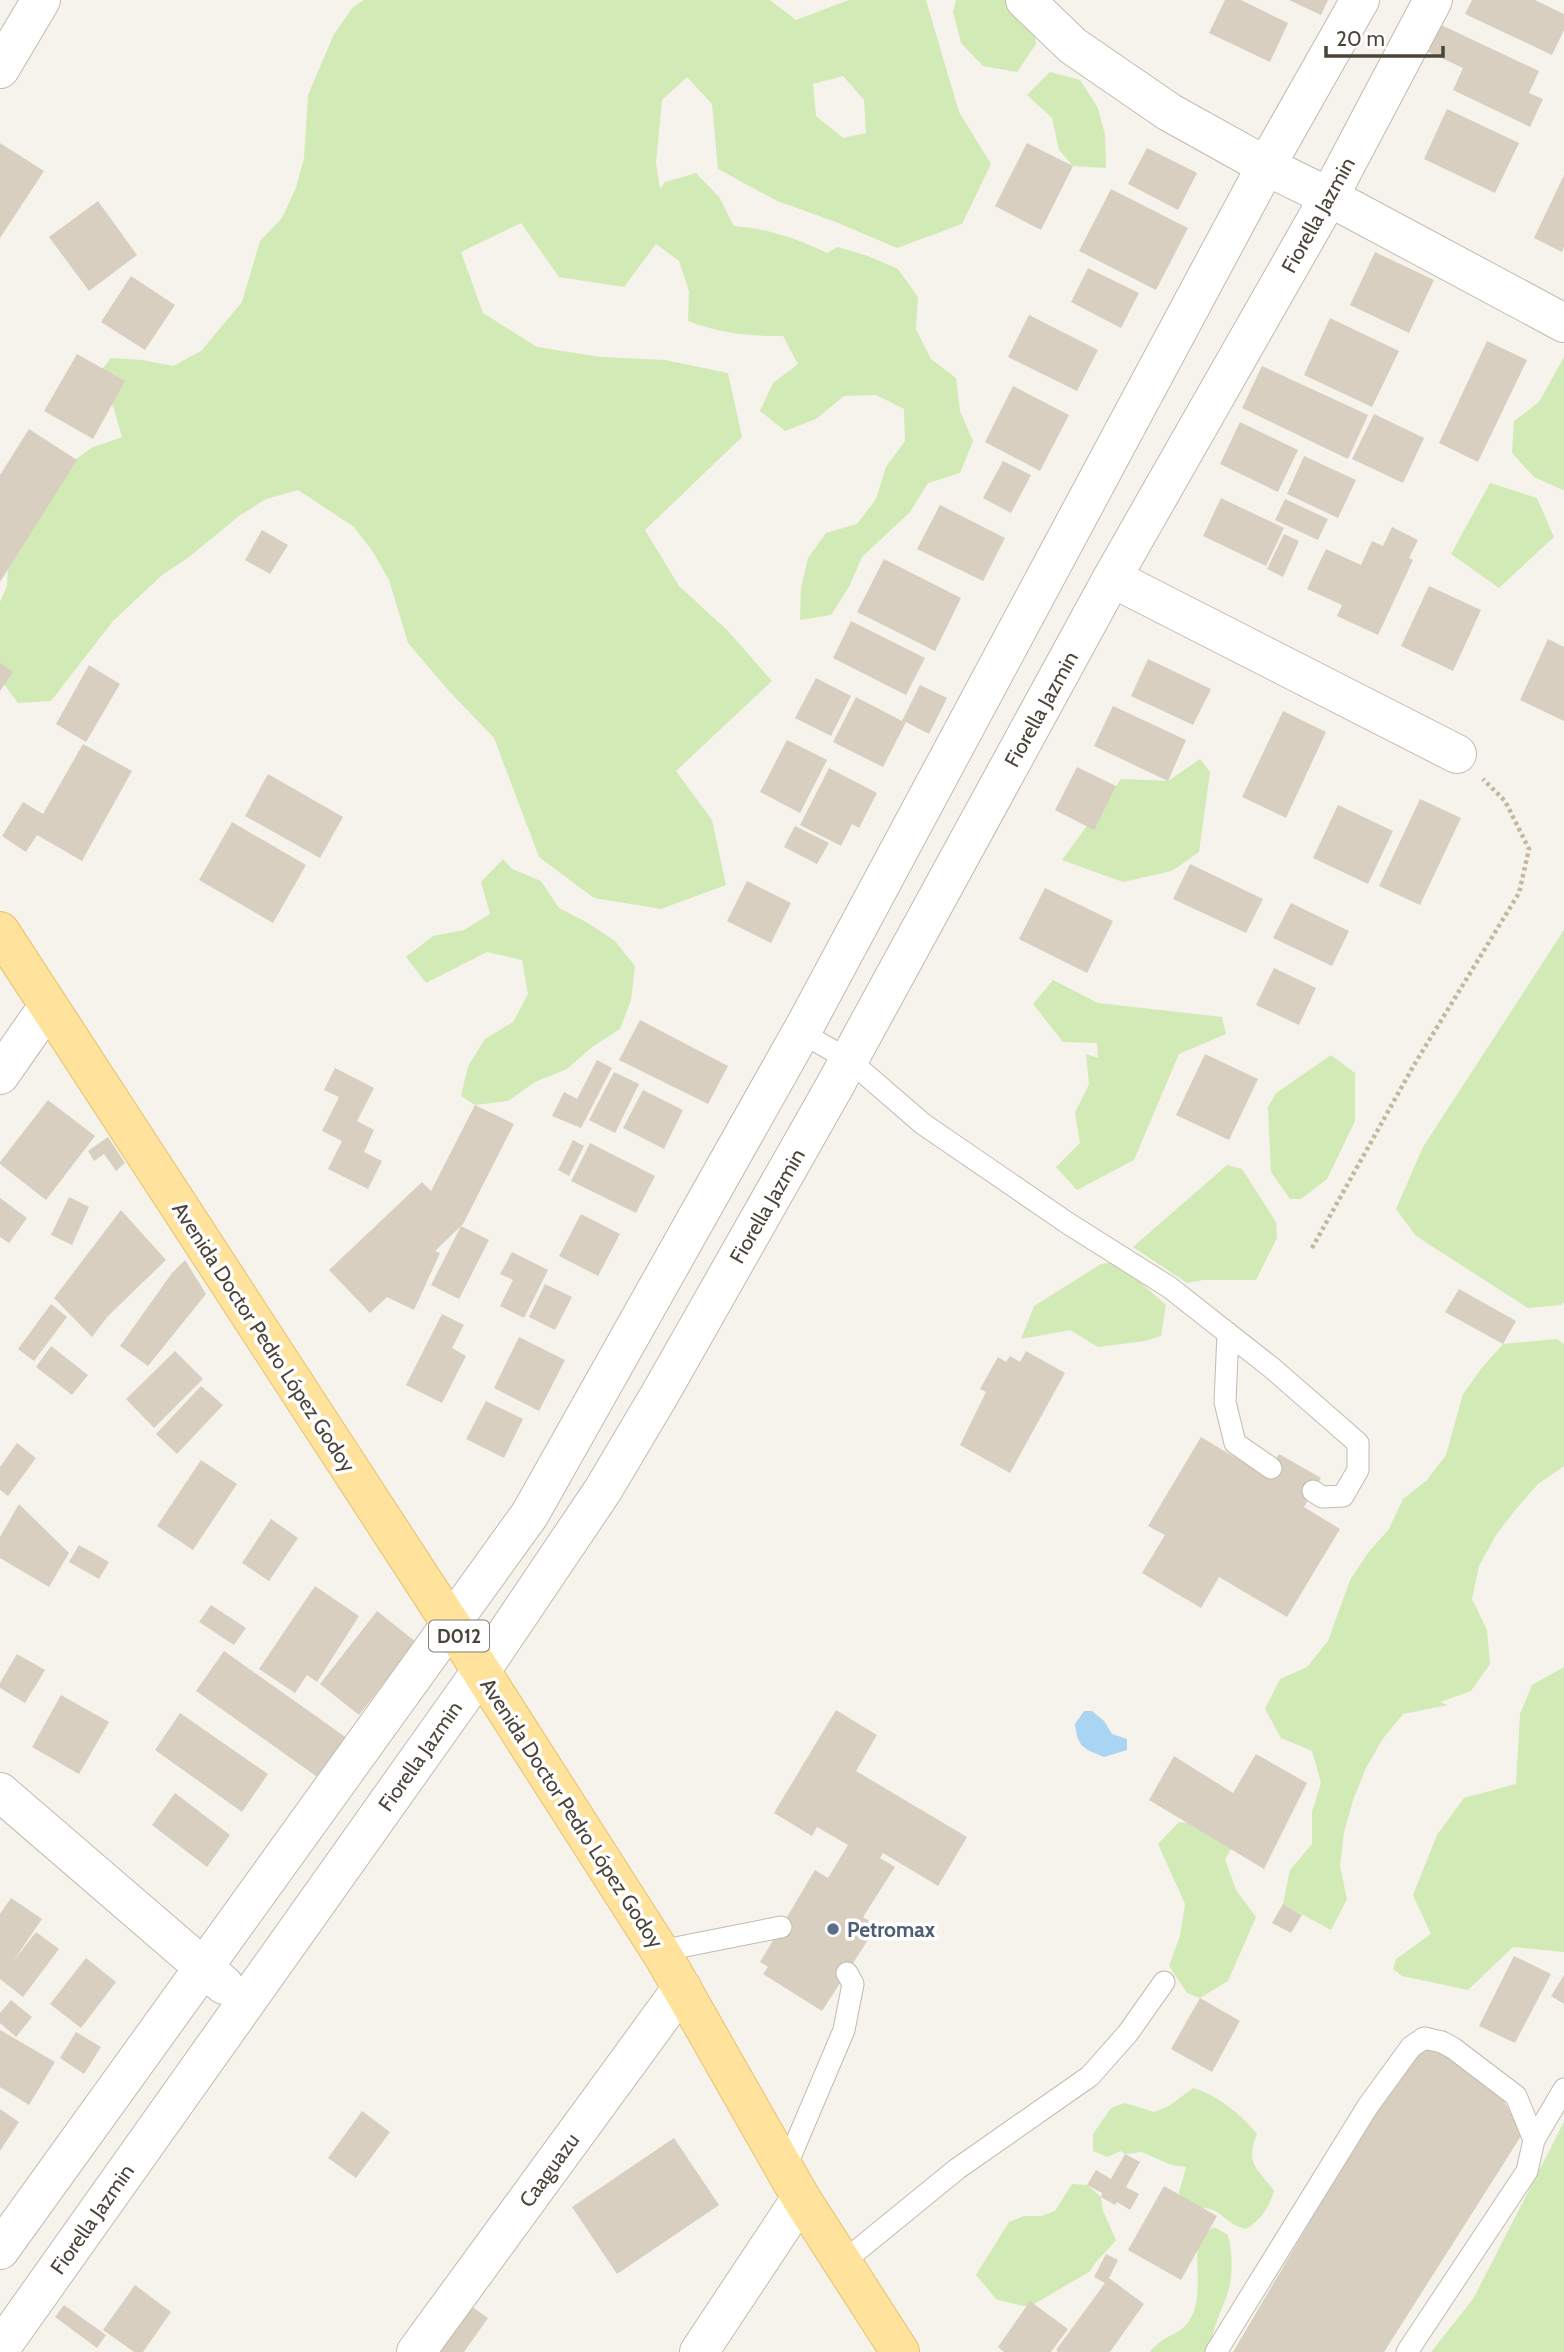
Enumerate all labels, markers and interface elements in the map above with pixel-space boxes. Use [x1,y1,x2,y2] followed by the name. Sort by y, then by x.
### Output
[1326,14,1443,58] scale bar
[1336,26,1385,51] text: 20 m
[1276,153,1360,277] street label: Fiorella Jazmin
[999,647,1083,771] street label: Fiorella Jazmin
[724,1144,810,1268] street label: Fiorella Jazmin
[167,1197,361,1477] street label: Avenida Doctor Pedro López Godoy
[429,1620,489,1652] road number: D012
[475,1673,669,1953] street label: Avenida Doctor Pedro López Godoy
[373,1696,467,1816] street label: Fiorella Jazmin
[847,1917,936,1942] place label: Petromax
[825,1921,841,1937] marker: Petromax
[514,2128,584,2212] street label: Caaguazu
[45,2159,139,2279] street label: Fiorella Jazmin

